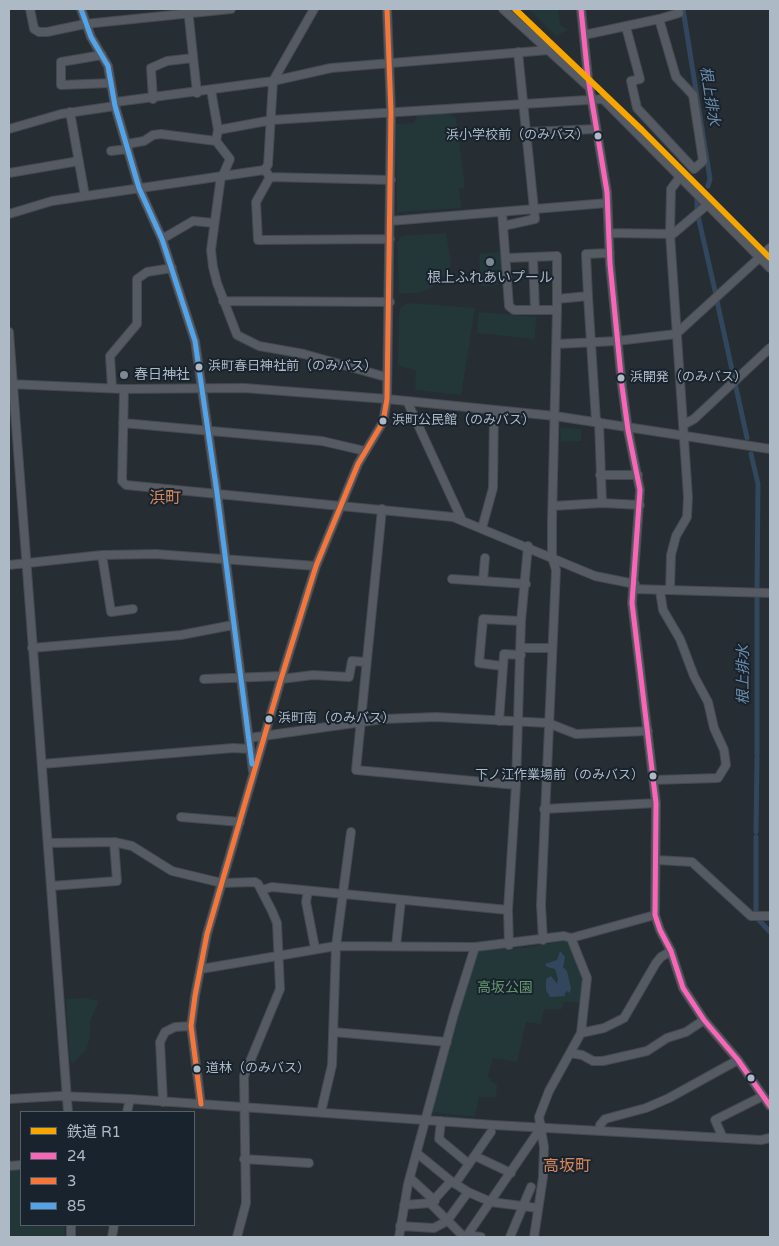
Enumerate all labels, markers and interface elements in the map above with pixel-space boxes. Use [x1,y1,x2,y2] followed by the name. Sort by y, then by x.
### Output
[695,65,723,127] water label: 根上排水
[446,128,589,144] place label: 浜小学校前（のみバス）
[593,131,603,141] marker: 浜小学校前（のみバス）
[484,256,496,268] marker: 根上ふれあいプール
[427,270,553,286] place label: 根上ふれあいプール
[208,359,377,375] place label: 浜町春日神社前（のみバス）
[194,362,204,372] marker: 浜町春日神社前（のみバス）
[134,367,190,383] place label: 春日神社
[118,369,130,381] marker: 春日神社
[630,370,747,386] place label: 浜開発（のみバス）
[616,373,626,383] marker: 浜開発（のみバス）
[392,413,535,429] place label: 浜町公民館（のみバス）
[378,416,388,426] marker: 浜町公民館（のみバス）
[149,489,181,509] district label: 浜町
[735,645,753,705] water label: 根上排水
[278,711,395,727] place label: 浜町南（のみバス）
[264,714,274,724] marker: 浜町南（のみバス）
[475,768,644,784] place label: 下ノ江作業場前（のみバス）
[648,771,658,781] marker: 下ノ江作業場前（のみバス）
[477,980,533,996] park label: 高坂公園
[206,1061,310,1077] place label: 道林（のみバス）
[192,1064,202,1074] marker: 道林（のみバス）
[746,1073,756,1083] unlabelled marker
[20,1111,195,1226] legend
[67,1123,121,1141] text: 鉄道 R1
[67,1147,86,1165] text: 24
[543,1157,591,1177] district label: 高坂町
[67,1172,76,1190] text: 3
[67,1197,86,1215] text: 85

